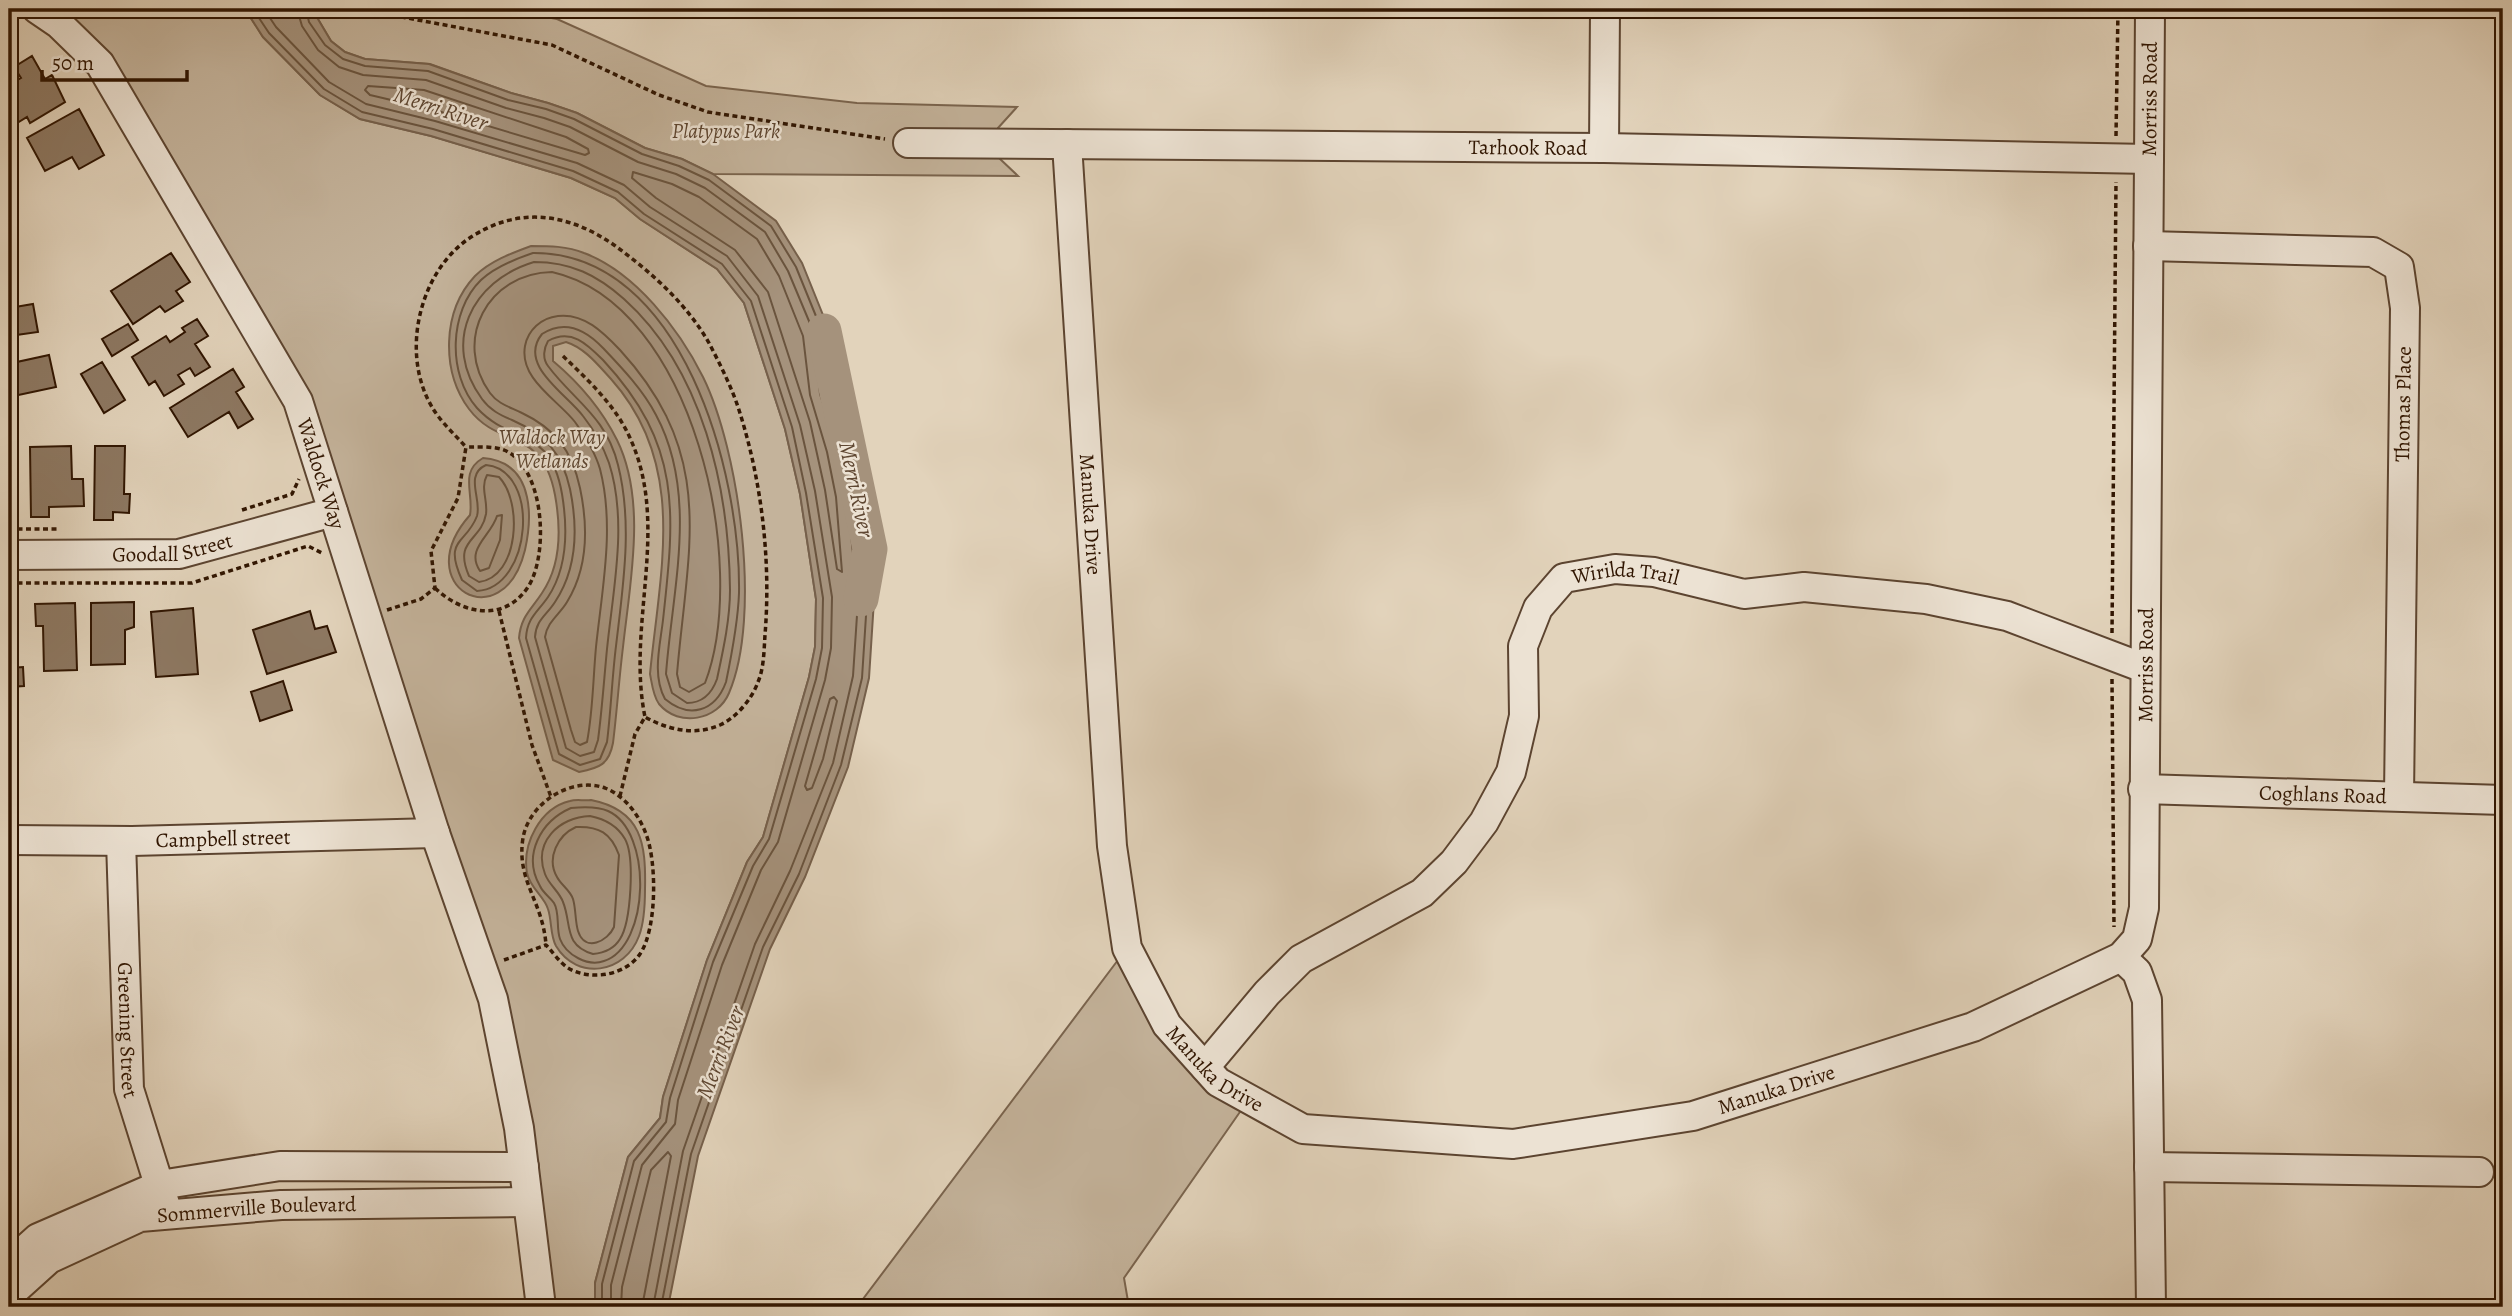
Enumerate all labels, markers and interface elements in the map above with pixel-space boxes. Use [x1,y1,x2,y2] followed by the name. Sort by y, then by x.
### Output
[42,38,187,82] scale bar
[2135,41,2164,156] street label: Morriss Road
[52,49,94,77] text: 50 m
[390,79,493,139] water label: Merri River
[672,117,780,145] park label: Platypus Park
[1468,133,1588,162] street label: Tarhook Road
[2388,346,2418,462] street label: Thomas Place
[290,414,352,533] street label: Waldock Way
[499,423,605,475] park label: Waldock Way Wetlands
[831,438,882,541] water label: Merri River
[1073,453,1109,576] street label: Manuka Drive
[112,526,236,568] street label: Goodall Street
[1568,555,1682,592] street label: Wirilda Trail
[2131,607,2160,722] street label: Morriss Road
[2259,779,2388,810] street label: Coghlans Road
[155,823,291,854] street label: Campbell street
[111,962,145,1102] street label: Greening Street
[689,1000,753,1103] water label: Merri River
[1160,1019,1268,1118] street label: Manuka Drive
[1714,1058,1838,1121] street label: Manuka Drive
[156,1190,357,1230] street label: Sommerville Boulevard

